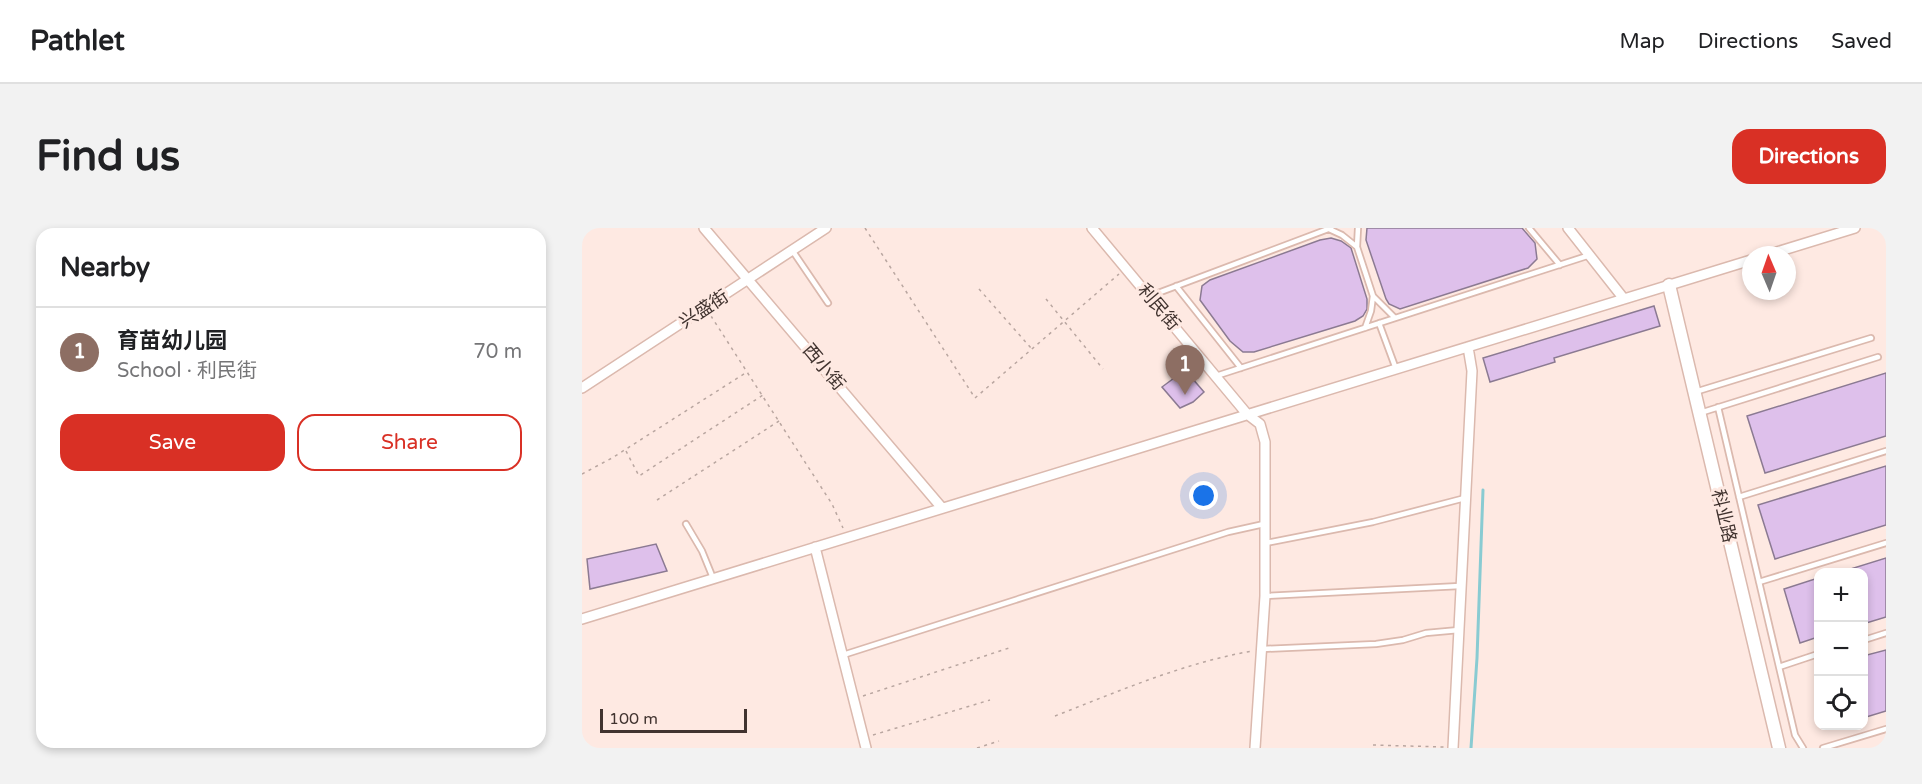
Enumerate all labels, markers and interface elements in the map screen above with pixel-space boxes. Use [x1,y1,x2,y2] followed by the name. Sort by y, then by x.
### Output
[30,24,125,58] text: Pathlet
[1619,29,1665,54] text: Map
[1698,29,1798,54] text: Directions
[1831,29,1892,54] text: Saved
[1732,129,1886,184] button: Directions
[36,131,180,182] text: Find us
[1742,246,1796,300] north arrow
[60,252,150,283] text: Nearby
[1133,279,1185,335] street label: 利民街
[675,285,733,333] street label: 兴盛街
[117,328,227,354] text: 育苗幼儿园
[798,339,850,395] street label: 西小街
[73,340,86,364] text: 1
[473,340,522,364] text: 70 m
[1166,346,1204,395] pin: 1
[117,359,257,383] text: School · 利民街
[60,414,285,471] button: Save
[297,414,522,471] button: Share
[1189,481,1218,510] your location
[1707,487,1741,545] street label: 科业路
[1814,568,1868,730] map controls
[1814,568,1868,622] button: +
[1814,622,1868,676] button: −
[1814,676,1868,730] button: locate
[600,706,747,733] scale bar
[609,709,658,729] text: 100 m

